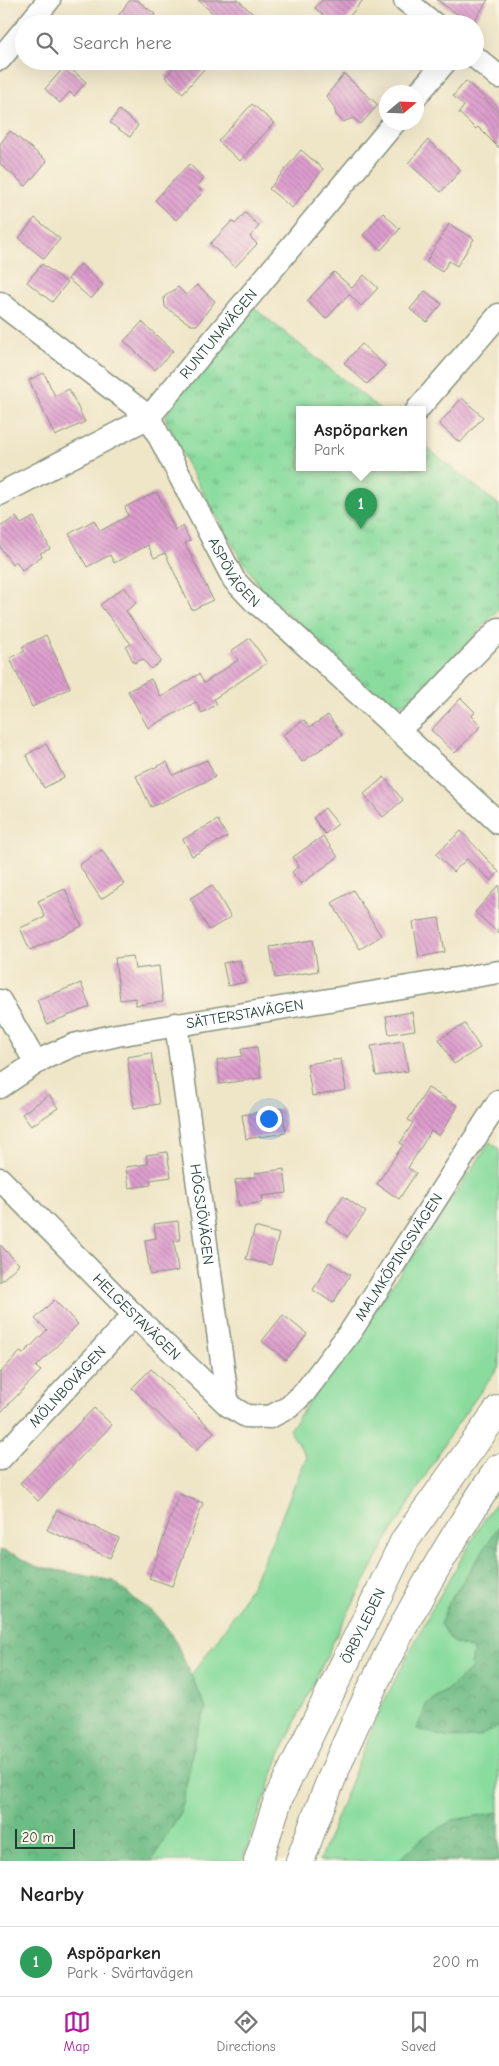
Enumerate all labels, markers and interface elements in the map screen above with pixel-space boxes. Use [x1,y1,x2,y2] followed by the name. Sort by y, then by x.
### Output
[15,15,484,70] search box
[33,29,61,57] icon: search
[73,32,172,54] text: Search here
[379,85,424,130] north arrow
[176,285,261,382] street label: RUNTUNAVÄGEN
[296,406,426,471] popup
[314,419,408,441] text: Aspöparken
[314,441,345,459] text: Park
[345,488,377,529] pin: 1
[204,534,264,611] street label: ASPÖVÄGEN
[185,995,305,1032] street label: SÄTTERSTAVÄGEN
[256,1106,282,1132] your location
[186,1163,218,1266] street label: HÖGSJÖVÄGEN
[351,1190,446,1324] street label: MALMKÖPINGSVÄGEN
[89,1270,184,1364] street label: HELGESTAVÄGEN
[25,1342,110,1431] street label: MÖLNBOVÄGEN
[337,1585,389,1666] street label: ÖRBYLEDEN
[15,1826,75,1849] scale bar
[22,1829,54,1846] text: 20 m
[20,1882,84,1906] text: Nearby
[67,1942,161,1964] text: Aspöparken
[33,1953,39,1971] text: 1
[433,1953,479,1971] text: 200 m
[67,1964,193,1982] text: Park · Svärtavägen
[63,2008,91,2055] tab: Map
[216,2008,276,2055] tab: Directions
[401,2008,436,2055] tab: Saved

